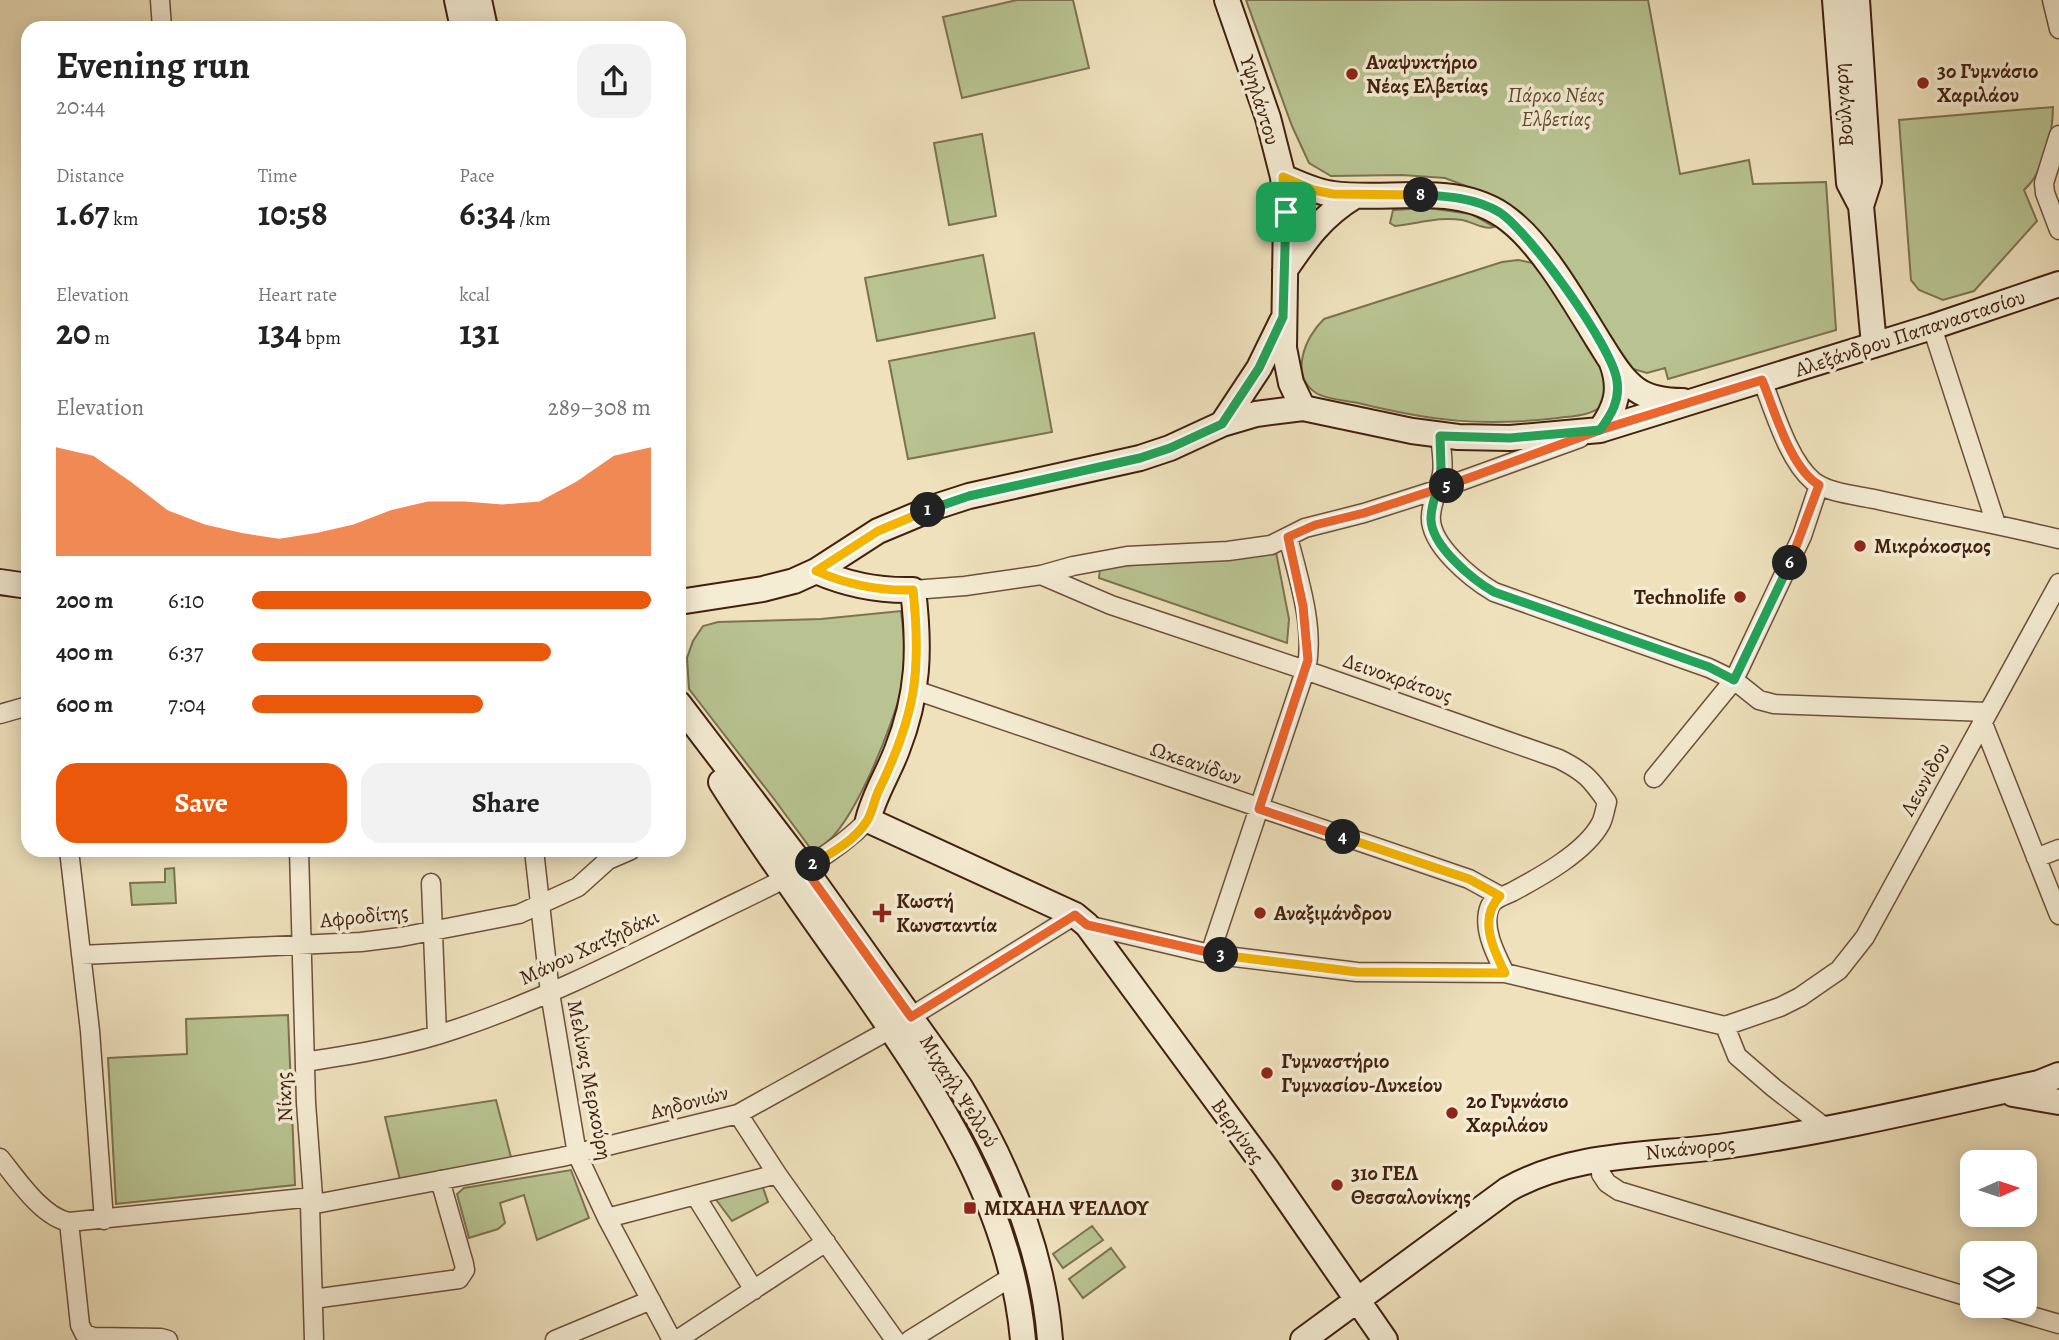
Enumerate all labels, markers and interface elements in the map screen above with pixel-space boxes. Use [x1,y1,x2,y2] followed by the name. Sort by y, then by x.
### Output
[56,39,250,91] text: Evening run
[577,44,651,118] button: share
[1365,48,1488,100] place label: Αναψυκτήριο Νέας Ελβετίας
[1233,51,1287,148] street label: Υψηλάντου
[1937,57,2038,109] place label: 3ο Γυμνάσιο Χαριλάου
[1826,62,1860,148] street label: Βούλγαρη
[1344,66,1360,82] marker: Αναψυκτήριο Νέας Ελβετίας
[1915,75,1931,91] marker: 3ο Γυμνάσιο Χαριλάου
[1508,81,1605,133] park label: Πάρκο Νέας Ελβετίας
[56,91,106,122] text: 20:44
[56,163,124,189] text: Distance
[258,163,297,189] text: Time
[459,163,495,189] text: Pace
[1404,178,1438,212] pin: 8
[1416,181,1425,207] text: 8
[1256,182,1316,242] pin
[56,189,109,237] text: 1.67
[258,189,328,237] text: 10:58
[459,189,516,237] text: 6:34
[1267,193,1305,231] icon: arrive
[109,206,138,232] text: km
[516,206,551,232] text: /km
[56,282,129,308] text: Elevation
[258,282,337,308] text: Heart rate
[459,282,490,308] text: kcal
[1790,282,2029,384] street label: Αλεξάνδρου Παπαναστασίου
[56,308,91,356] text: 20
[258,308,302,356] text: 134
[459,308,499,356] text: 131
[91,325,110,351] text: m
[302,325,341,351] text: bpm
[56,392,144,423] text: Elevation
[548,392,651,423] text: 289–308 m
[1430,468,1464,504] pin: 5
[1442,472,1451,498] text: 5
[911,492,946,528] pin: 1
[924,496,931,522] text: 1
[1874,532,1991,560] place label: Μικρόκοσμος
[1852,538,1868,554] marker: Μικρόκοσμος
[1772,546,1808,580] pin: 6
[1785,549,1794,575] text: 6
[1634,583,1726,611] place label: Technolife
[56,585,114,616] text: 200 m
[168,585,204,616] text: 6:10
[1732,589,1748,605] marker: Technolife
[56,637,113,668] text: 400 m
[168,637,203,668] text: 6:37
[1340,646,1456,710] street label: Δεινοκράτους
[56,689,113,720] text: 600 m
[168,689,206,720] text: 7:04
[1147,734,1246,792] street label: Ωκεανίδων
[1893,737,1957,821] street label: Λεωνίδου
[56,763,347,843] button: Save
[361,763,651,843] button: Share
[1326,820,1360,854] pin: 4
[1338,823,1347,849] text: 4
[796,846,830,882] pin: 2
[808,850,817,876] text: 2
[896,887,997,939] place label: Κωστή Κωνσταντία
[318,897,409,935] street label: Αφροδίτης
[1273,899,1392,927] place label: Αναξιμάνδρου
[515,902,664,992] street label: Μάνου Χατζηδάκι
[874,905,890,921] marker: Κωστή Κωνσταντία
[1252,905,1268,921] marker: Αναξιμάνδρου
[1204,937,1238,972] pin: 3
[1216,941,1225,967] text: 3
[561,997,619,1163] street label: Μελίνας Μερκούρη
[913,1029,1005,1153] street label: Μιχαήλ Ψελλού
[1281,1047,1442,1099] place label: Γυμναστήριο Γυμνασίου-Λυκείου
[1259,1065,1275,1081] marker: Γυμναστήριο Γυμνασίου-Λυκείου
[269,1071,299,1123] street label: Νίκης
[646,1078,732,1126] street label: Αηδονιών
[1466,1087,1568,1139] place label: 2ο Γυμνάσιο Χαριλάου
[1205,1093,1271,1169] street label: Βεργίνας
[1444,1105,1460,1121] marker: 2ο Γυμνάσιο Χαριλάου
[1644,1129,1736,1167] street label: Νικάνορος
[1960,1150,2037,1227] north arrow
[1960,1150,2037,1318] map controls
[1351,1159,1471,1211] place label: 31ο ΓΕΛ Θεσσαλονίκης
[1329,1177,1345,1193] marker: 31ο ΓΕΛ Θεσσαλονίκης
[984,1194,1150,1222] place label: ΜΙΧΑΗΛ ΨΕΛΛΟΥ
[962,1200,978,1216] marker: ΜΙΧΑΗΛ ΨΕΛΛΟΥ
[1960,1241,2037,1318] button: layers

